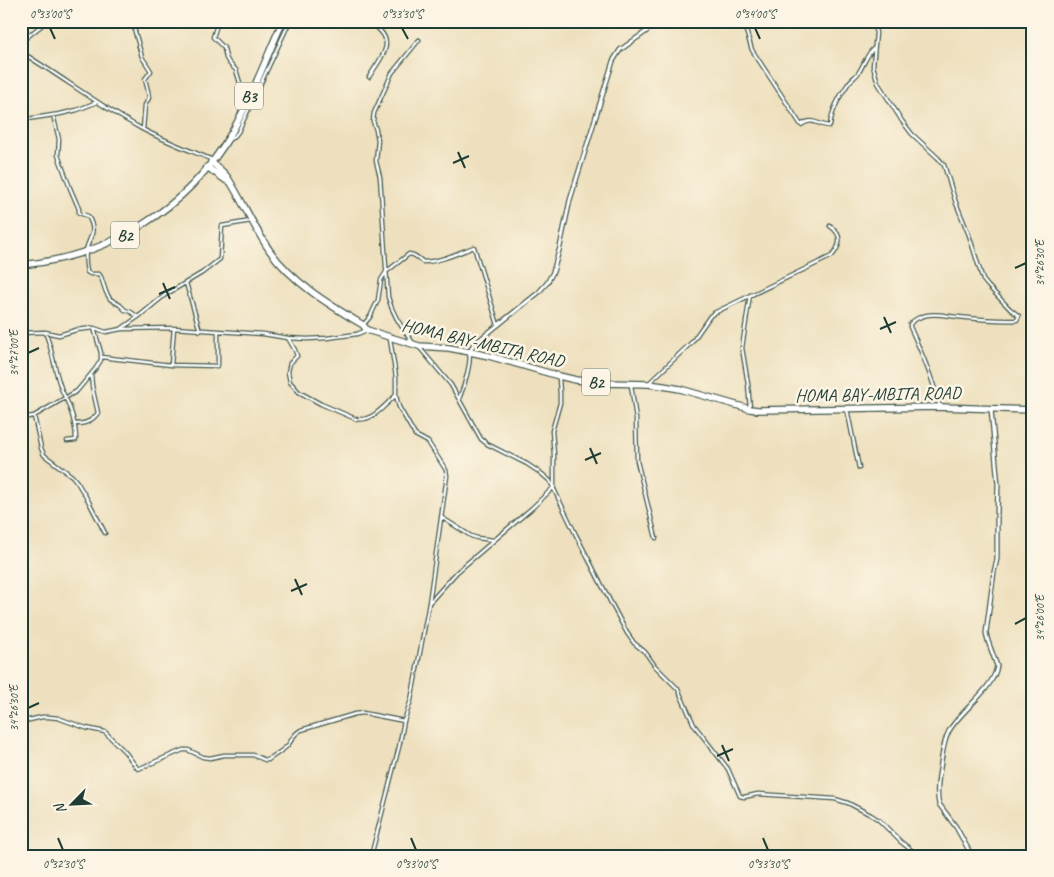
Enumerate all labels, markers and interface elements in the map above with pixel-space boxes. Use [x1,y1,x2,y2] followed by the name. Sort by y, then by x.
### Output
[30,6,72,22] text: 0°33'00"S
[382,6,424,22] text: 0°33'30"S
[735,6,777,22] text: 0°34'00"S
[235,82,263,110] road number: B3
[111,222,139,248] road number: B2
[1032,238,1048,286] text: 34°26'30"E
[400,314,568,373] street label: HOMA BAY-MBITA ROAD
[6,328,22,376] text: 34°27'00"E
[582,368,610,396] road number: B2
[795,382,963,406] street label: HOMA BAY-MBITA ROAD
[1032,593,1048,641] text: 34°26'00"E
[6,683,22,731] text: 34°26'30"E
[48,780,98,830] north arrow
[50,800,70,817] text: N
[43,856,85,872] text: 0°32'30"S
[396,856,438,872] text: 0°33'00"S
[748,856,790,872] text: 0°33'30"S

